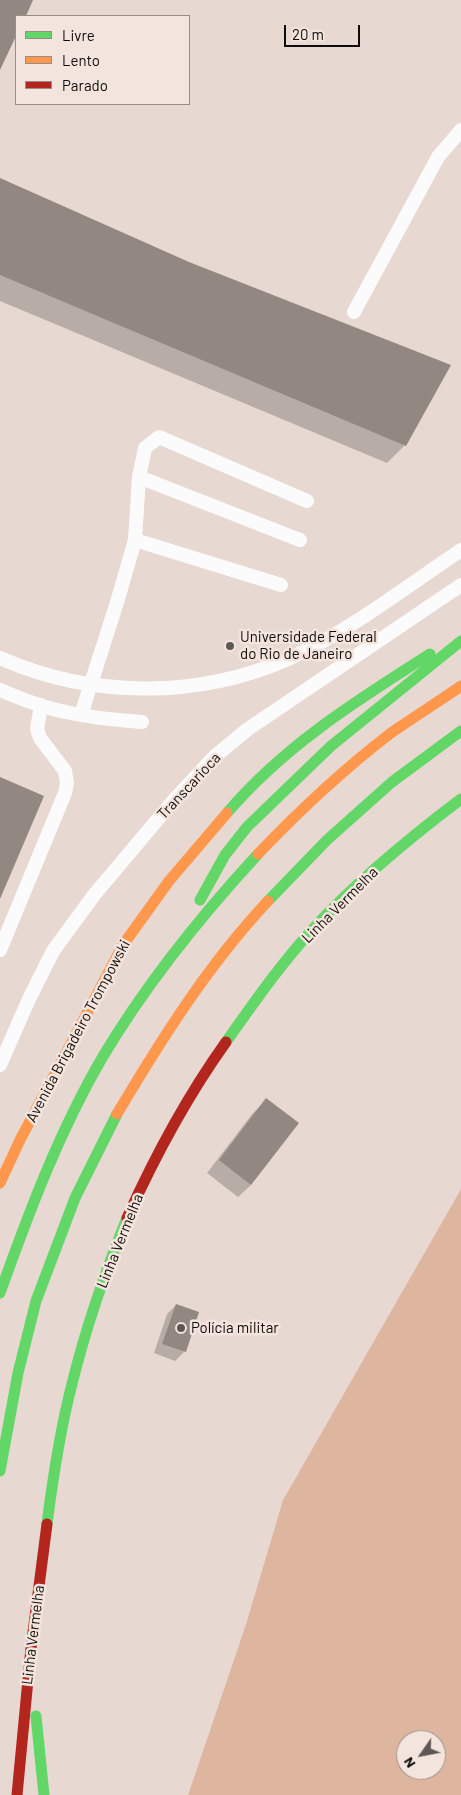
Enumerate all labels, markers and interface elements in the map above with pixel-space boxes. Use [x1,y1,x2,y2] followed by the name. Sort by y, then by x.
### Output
[15,15,190,105] legend
[286,15,362,47] scale bar
[292,25,324,43] text: 20 m
[62,26,95,44] text: Livre
[62,51,100,69] text: Lento
[62,76,108,94] text: Parado
[240,628,377,663] place label: Universidade Federal do Rio de Janeiro
[224,640,236,652] marker: Universidade Federal do Rio de Janeiro
[154,749,224,823] street label: Transcarioca
[298,863,382,947] street label: Linha Vermelha
[22,937,134,1125] street label: Avenida Brigadeiro Trompowski
[93,1191,147,1291] street label: Linha Vermelha
[191,1319,279,1337] place label: Polícia militar
[175,1322,187,1334] marker: Polícia militar
[18,1584,48,1686] street label: Linha Vermelha
[396,1730,446,1780] north arrow
[399,1754,419,1771] text: N

